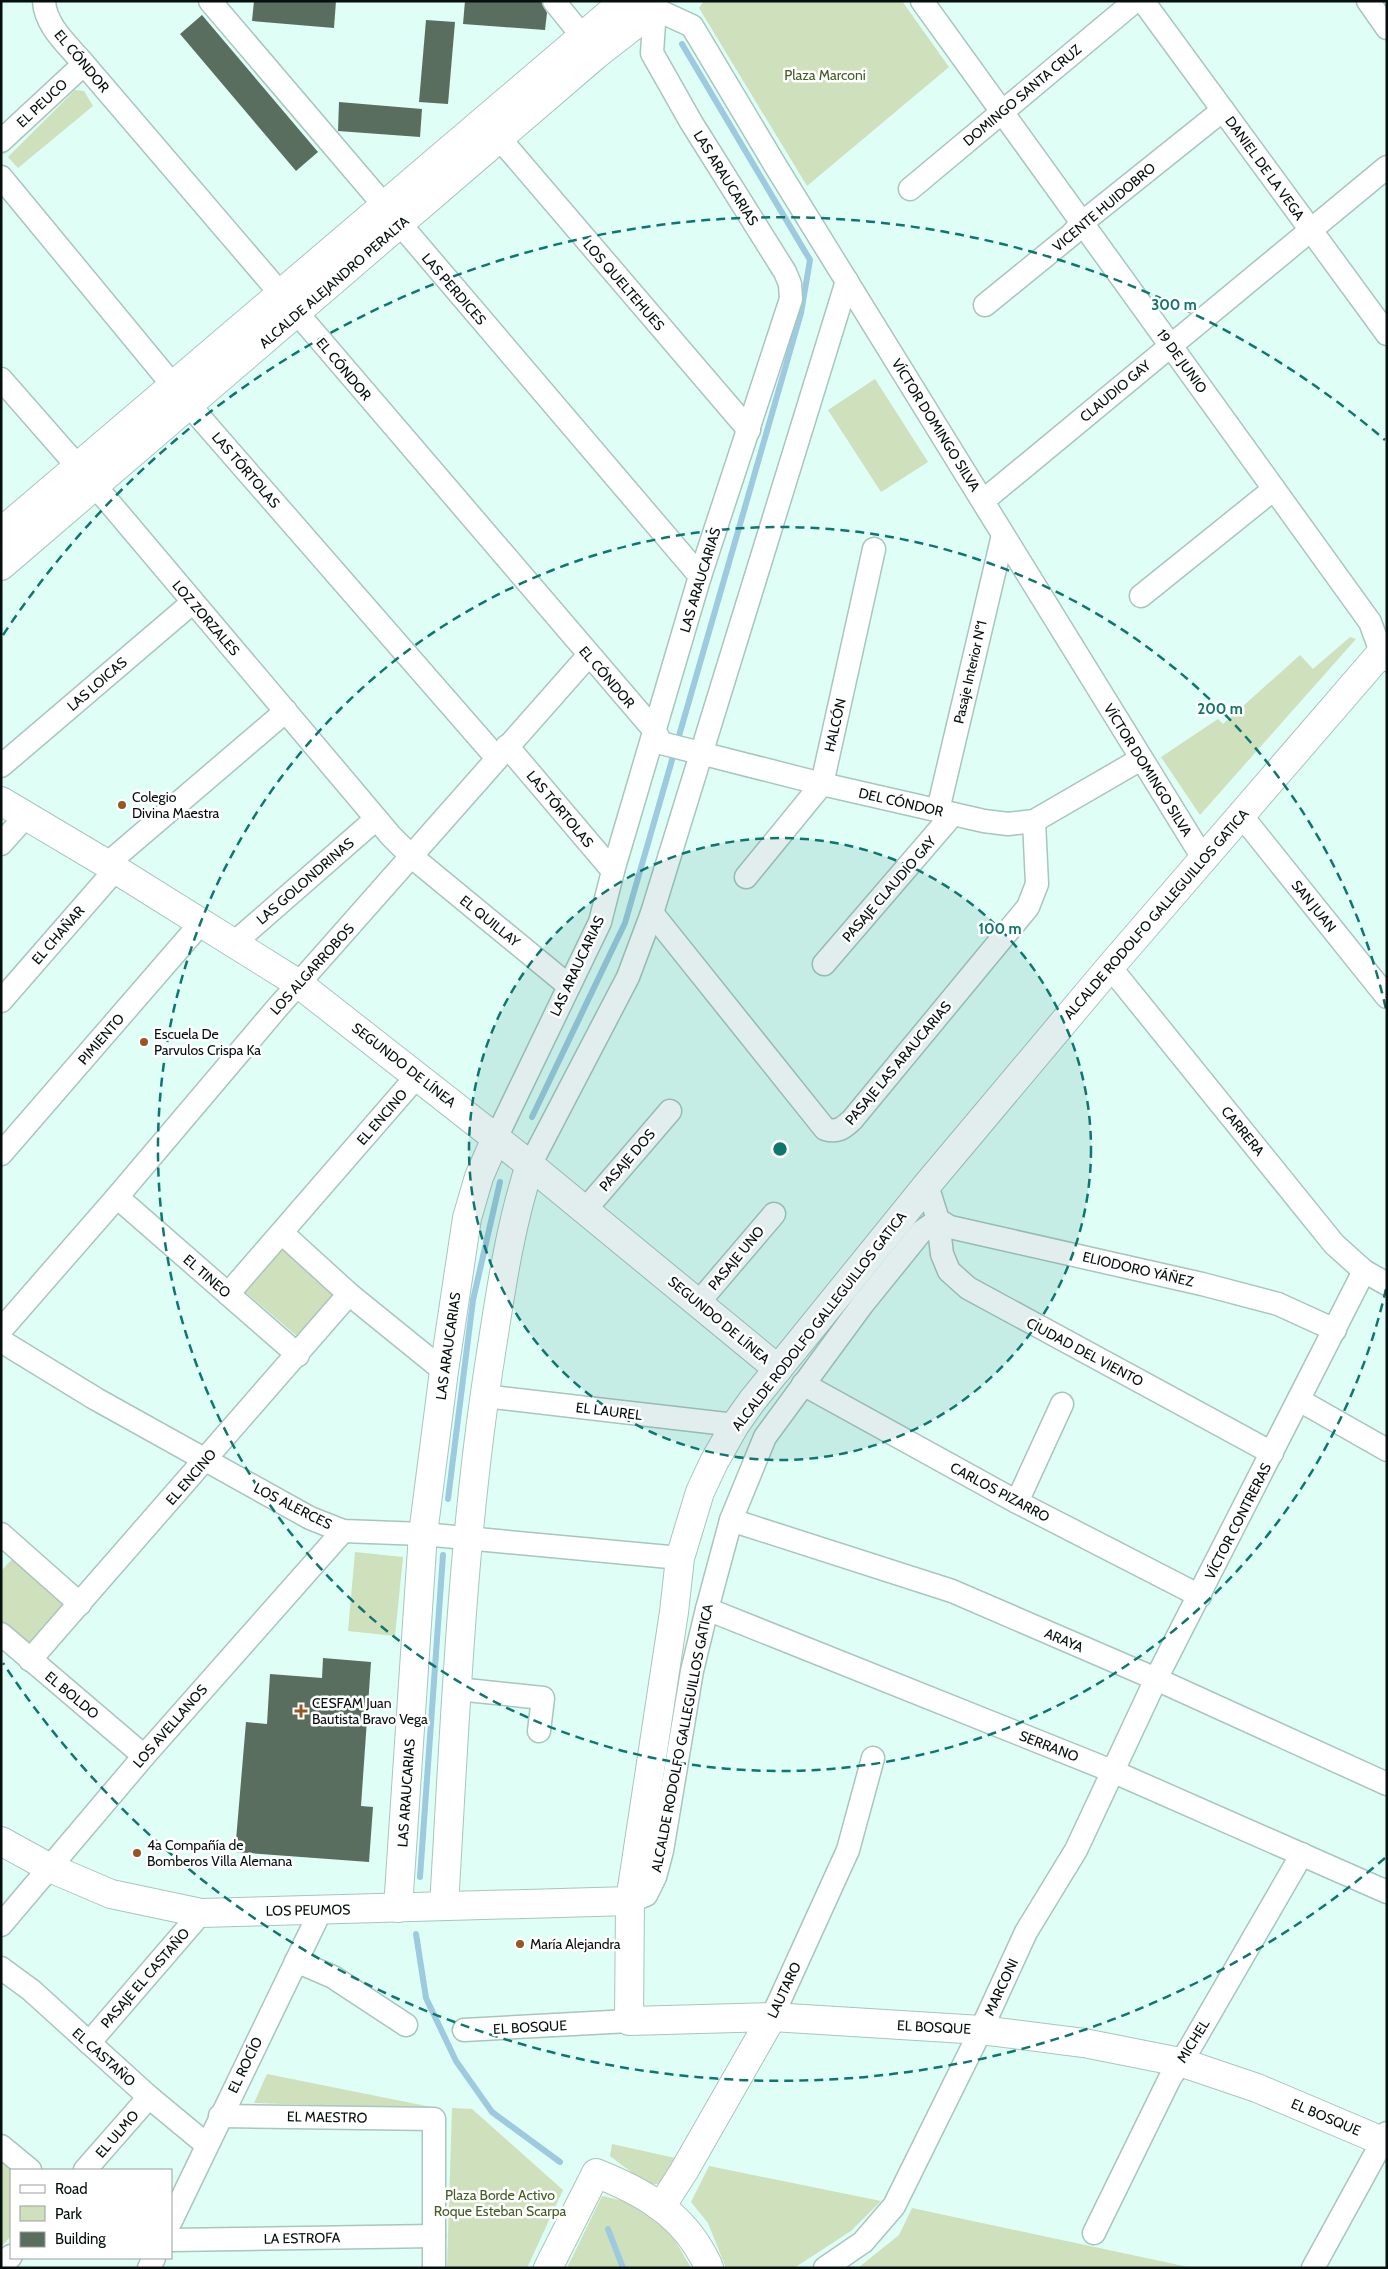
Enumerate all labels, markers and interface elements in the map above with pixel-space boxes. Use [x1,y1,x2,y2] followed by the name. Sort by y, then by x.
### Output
[51,26,114,96] street label: EL CÓNDOR
[959,40,1085,150] street label: DOMINGO SANTA CRUZ
[784,66,866,84] park label: Plaza Marconi
[13,75,71,131] street label: EL PEUCO
[1221,113,1309,224] street label: DANIEL DE LA VEGA
[690,127,762,229] street label: LAS ARAUCARIAS
[1049,159,1159,255] street label: VICENTE HUIDOBRO
[255,212,413,352] street label: ALCALDE ALEJANDRO PERALTA
[580,236,668,334] street label: LOS QUELTEHUES
[418,249,490,329] street label: LAS PERDICES
[1151,296,1197,314] text: 300 m
[1153,326,1211,397] street label: 19 DE JUNIO
[313,334,376,404] street label: EL CÓNDOR
[888,355,984,495] street label: VÍCTOR DOMINGO SILVA
[1076,355,1155,426] street label: CLAUDIO GAY
[208,428,284,512] street label: LAS TÓRTOLAS
[676,525,724,635] street label: LAS ARAUCARIAS
[168,577,244,659] street label: LOZ ZORZALES
[949,619,991,725] street label: Pasaje Interior Nº1
[575,642,639,712] street label: EL CÓNDOR
[63,653,131,715] street label: LAS LOICAS
[820,697,850,753] street label: HALCÓN
[1100,700,1196,840] street label: VÍCTOR DOMINGO SILVA
[1197,700,1243,718] text: 200 m
[523,767,597,851] street label: LAS TÓRTOLAS
[857,783,946,821] street label: DEL CÓNDOR
[132,788,220,822] place label: Colegio Divina Maestra
[116,799,128,811] marker: Colegio Divina Maestra
[1060,805,1253,1023] street label: ALCALDE RODOLFO GALLEGUILLOS GATICA
[838,832,941,946] street label: PASAJE CLAUDIO GAY
[253,834,357,928] street label: LAS GOLONDRINAS
[1288,876,1340,936] street label: SAN JUAN
[456,891,525,951] street label: EL QUILLAY
[28,902,89,968] street label: EL CHAÑAR
[546,913,608,1019] street label: LAS ARAUCARIAS
[266,919,358,1019] street label: LOS ALGARROBOS
[978,920,1022,938] text: 100 m
[841,997,955,1129] street label: PASAJE LAS ARAUCARIAS
[74,1010,128,1068] street label: PIMIENTO
[348,1019,460,1111] street label: SEGUNDO DE LÍNEA
[154,1025,261,1059] place label: Escuela De Parvulos Crispa Ka
[138,1036,150,1048] marker: Escuela De Parvulos Crispa Ka
[353,1085,411,1149] street label: EL ENCINO
[1217,1102,1269,1160] street label: CARRERA
[595,1125,659,1195] street label: PASAJE DOS
[771,1140,789,1158] centre of rings
[728,1208,910,1434] street label: ALCALDE RODOLFO GALLEGUILLOS GATICA
[704,1222,768,1294] street label: PASAJE UNO
[1081,1247,1196,1291] street label: ELIODORO YÁÑEZ
[180,1250,235,1302] street label: EL TINEO
[664,1272,774,1368] street label: SEGUNDO DE LÍNEA
[432,1291,464,1401] street label: LAS ARAUCARIAS
[1023,1314,1147,1391] street label: CIUDAD DEL VIENTO
[575,1398,643,1424] street label: EL LAUREL
[162,1445,220,1509] street label: EL ENCINO
[947,1458,1053,1526] street label: CARLOS PIZARRO
[1201,1460,1275,1582] street label: VÍCTOR CONTRERAS
[251,1479,335,1533] street label: LOS ALERCES
[647,1602,717,1874] street label: ALCALDE RODOLFO GALLEGUILLOS GATICA
[1042,1624,1086,1656] street label: ARAYA
[41,1667,103,1723] street label: EL BOLDO
[129,1681,211,1771] street label: LOS AVELLANOS
[312,1694,428,1728] place label: CESFAM Juan Bautista Bravo Vega
[294,1704,308,1718] marker: CESFAM Juan Bautista Bravo Vega
[1017,1726,1081,1766] street label: SERRANO
[393,1738,419,1848] street label: LAS ARAUCARIAS
[147,1836,293,1870] place label: 4a Compañía de Bomberos Villa Alemana
[131,1847,143,1859] marker: 4a Compañía de Bomberos Villa Alemana
[265,1900,351,1920] street label: LOS PEUMOS
[97,1924,193,2032] street label: PASAJE EL CASTAÑO
[530,1935,621,1953] place label: María Alejandra
[514,1938,526,1950] marker: María Alejandra
[980,1956,1022,2018] street label: MARCONI
[763,1959,805,2021] street label: LAUTARO
[493,2016,568,2038] street label: EL BOSQUE
[897,2016,972,2038] street label: EL BOSQUE
[1173,2016,1213,2066] street label: MICHEL
[69,2024,140,2090] street label: EL CASTAÑO
[224,2034,266,2096] street label: EL ROCÍO
[1288,2094,1364,2140] street label: EL BOSQUE
[91,2106,143,2161] street label: EL ULMO
[287,2107,368,2127] street label: EL MAESTRO
[10,2169,172,2259] legend
[55,2180,88,2198] text: Road
[434,2186,566,2220] park label: Plaza Borde Activo Roque Esteban Scarpa
[55,2205,82,2223] text: Park
[264,2228,341,2248] street label: LA ESTROFA
[55,2230,106,2248] text: Building

